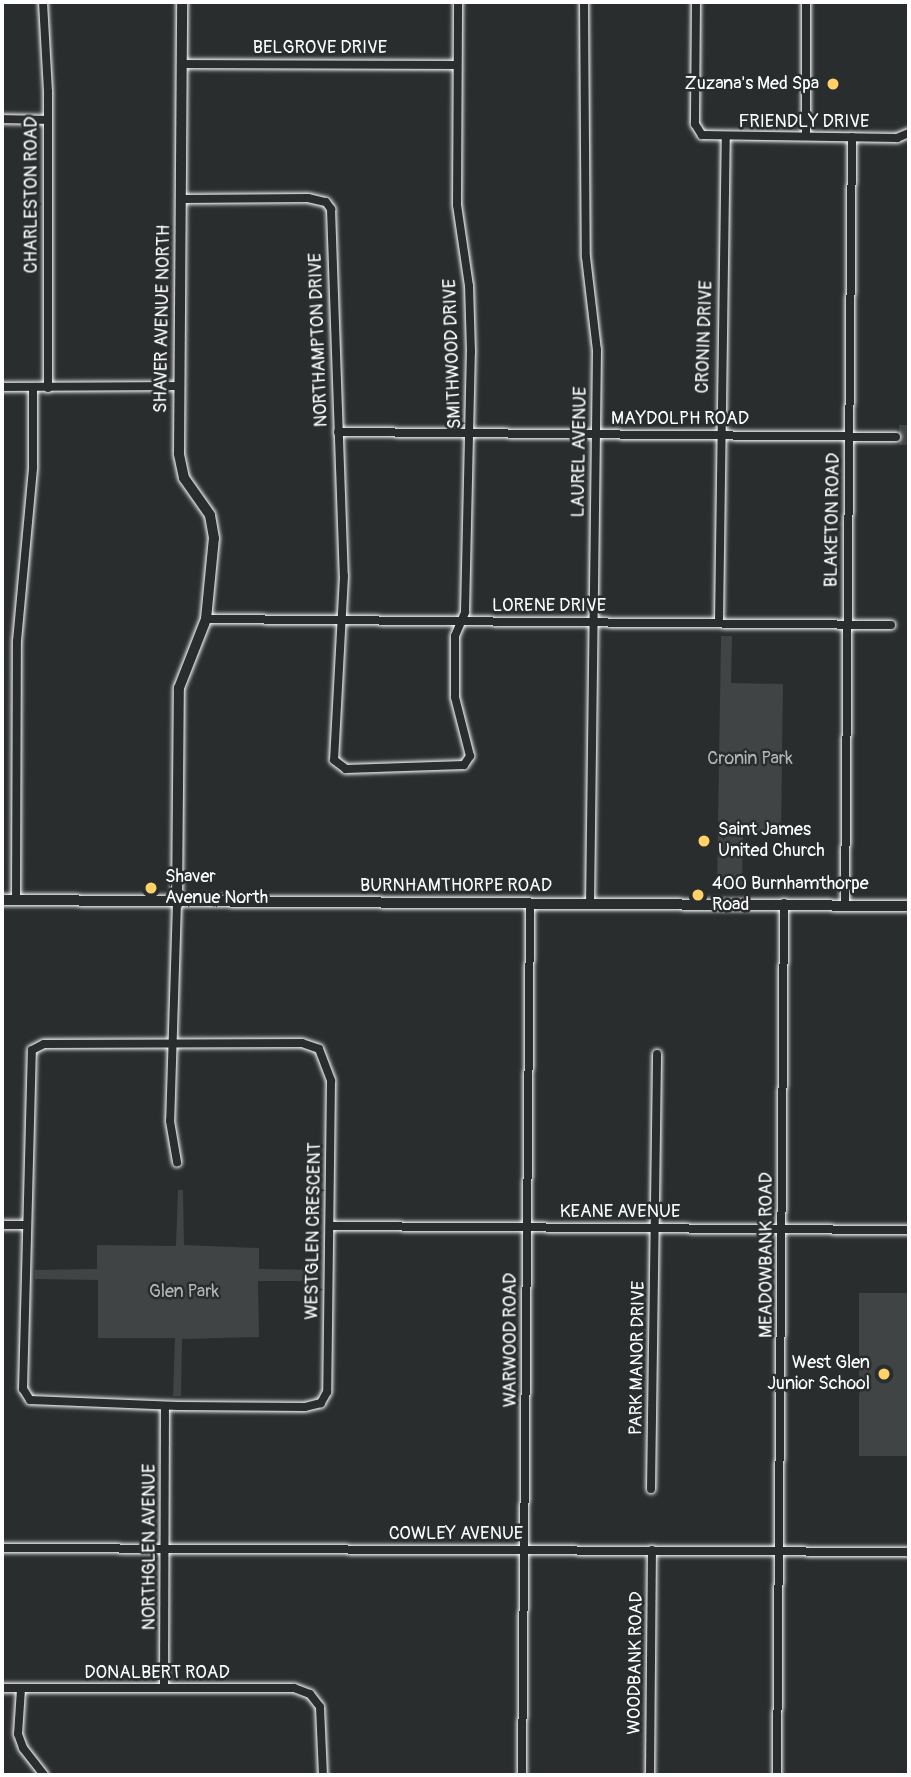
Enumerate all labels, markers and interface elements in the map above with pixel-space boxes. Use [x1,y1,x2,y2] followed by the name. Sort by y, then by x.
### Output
[253,37,387,59] street label: BELGROVE DRIVE
[684,73,819,95] place label: Zuzana's Med Spa
[825,76,841,92] marker: Zuzana's Med Spa
[739,111,869,133] street label: FRIENDLY DRIVE
[21,117,43,273] street label: CHARLESTON ROAD
[151,225,175,413] street label: SHAVER AVENUE NORTH
[305,252,333,428] street label: NORTHAMPTON DRIVE
[440,279,466,429] street label: SMITHWOOD DRIVE
[692,280,718,394] street label: CRONIN DRIVE
[568,386,592,518] street label: LAUREL AVENUE
[611,408,749,430] street label: MAYDOLPH ROAD
[821,453,845,587] street label: BLAKETON ROAD
[492,595,606,617] street label: LORENE DRIVE
[707,748,793,770] park label: Cronin Park
[718,820,825,862] place label: Saint James United Church
[696,833,712,849] marker: Saint James United Church
[165,867,268,910] place label: Shaver Avenue North
[712,874,869,917] place label: 400 Burnhamthorpe Road
[360,875,552,897] street label: BURNHAMTHORPE ROAD
[143,880,159,896] marker: Shaver Avenue North
[690,887,706,903] marker: 400 Burnhamthorpe Road
[302,1142,326,1320] street label: WESTGLEN CRESCENT
[756,1172,778,1338] street label: MEADOWBANK ROAD
[560,1201,680,1223] street label: KEANE AVENUE
[500,1273,522,1407] street label: WARWOOD ROAD
[149,1281,219,1303] park label: Glen Park
[626,1281,650,1435] street label: PARK MANOR DRIVE
[767,1353,870,1396] place label: West Glen Junior School
[876,1366,892,1382] marker: West Glen Junior School
[139,1464,161,1630] street label: NORTHGLEN AVENUE
[389,1523,523,1545] street label: COWLEY AVENUE
[624,1591,648,1735] street label: WOODBANK ROAD
[84,1662,230,1684] street label: DONALBERT ROAD

